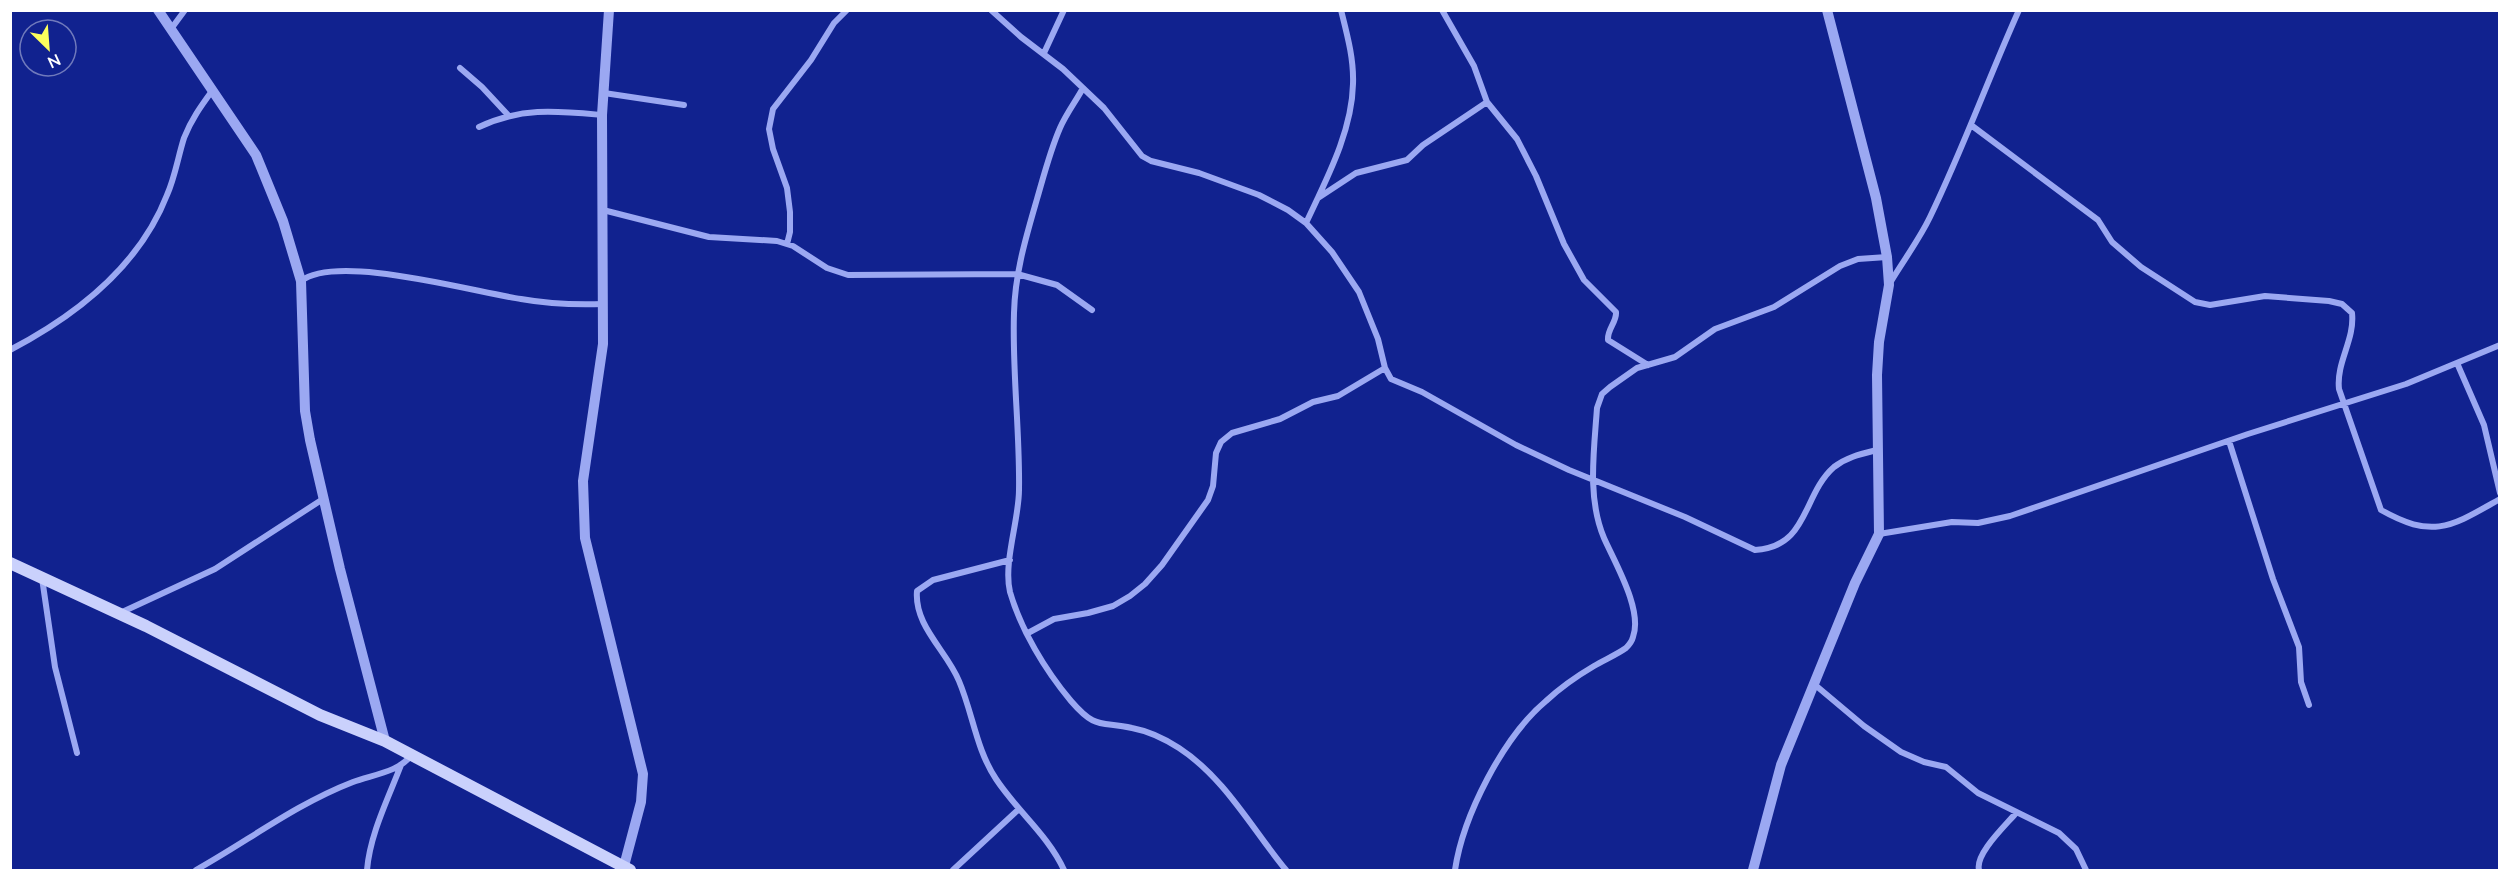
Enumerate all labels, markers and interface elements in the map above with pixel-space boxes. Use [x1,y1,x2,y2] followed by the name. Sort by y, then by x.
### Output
[18,18,78,78] north arrow
[45,50,64,73] text: N

